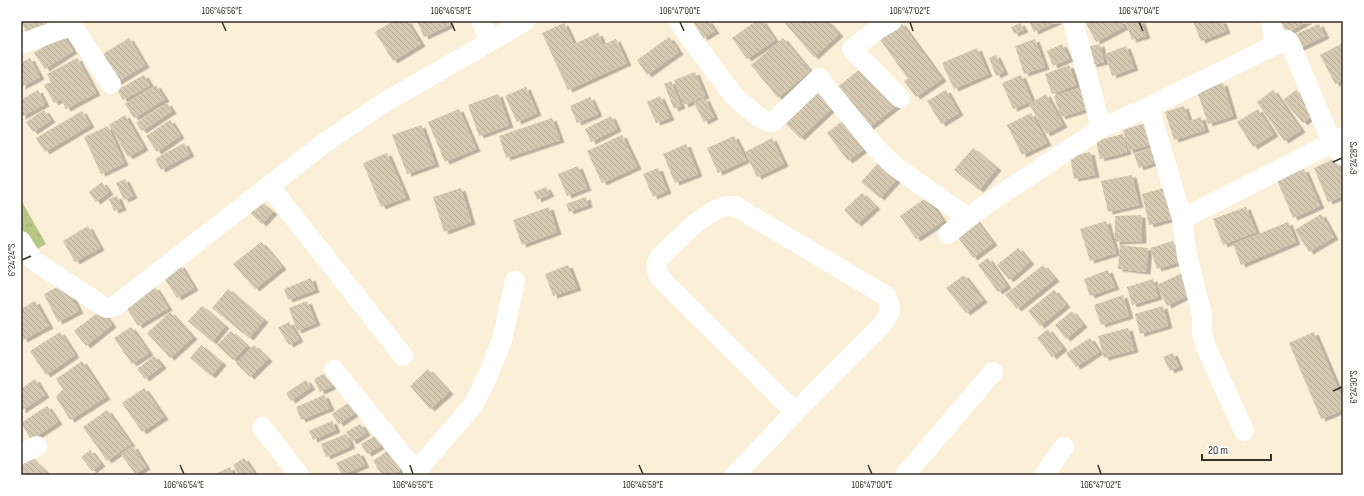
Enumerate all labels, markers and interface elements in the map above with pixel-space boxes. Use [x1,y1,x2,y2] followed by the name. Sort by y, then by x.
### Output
[202,5,242,17] text: 106°46'56"E
[431,5,471,17] text: 106°46'58"E
[659,5,701,17] text: 106°47'00"E
[890,5,930,17] text: 106°47'02"E
[1119,5,1159,17] text: 106°47'04"E
[1348,142,1360,174] text: 6°24'28"S
[6,244,18,276] text: 6°24'24"S
[1348,370,1360,404] text: 6°24'30"S
[1202,436,1271,462] scale bar
[1208,443,1228,458] text: 20 m
[164,479,204,491] text: 106°46'54"E
[393,479,433,491] text: 106°46'56"E
[623,479,663,491] text: 106°46'58"E
[851,479,893,491] text: 106°47'00"E
[1081,479,1121,491] text: 106°47'02"E

